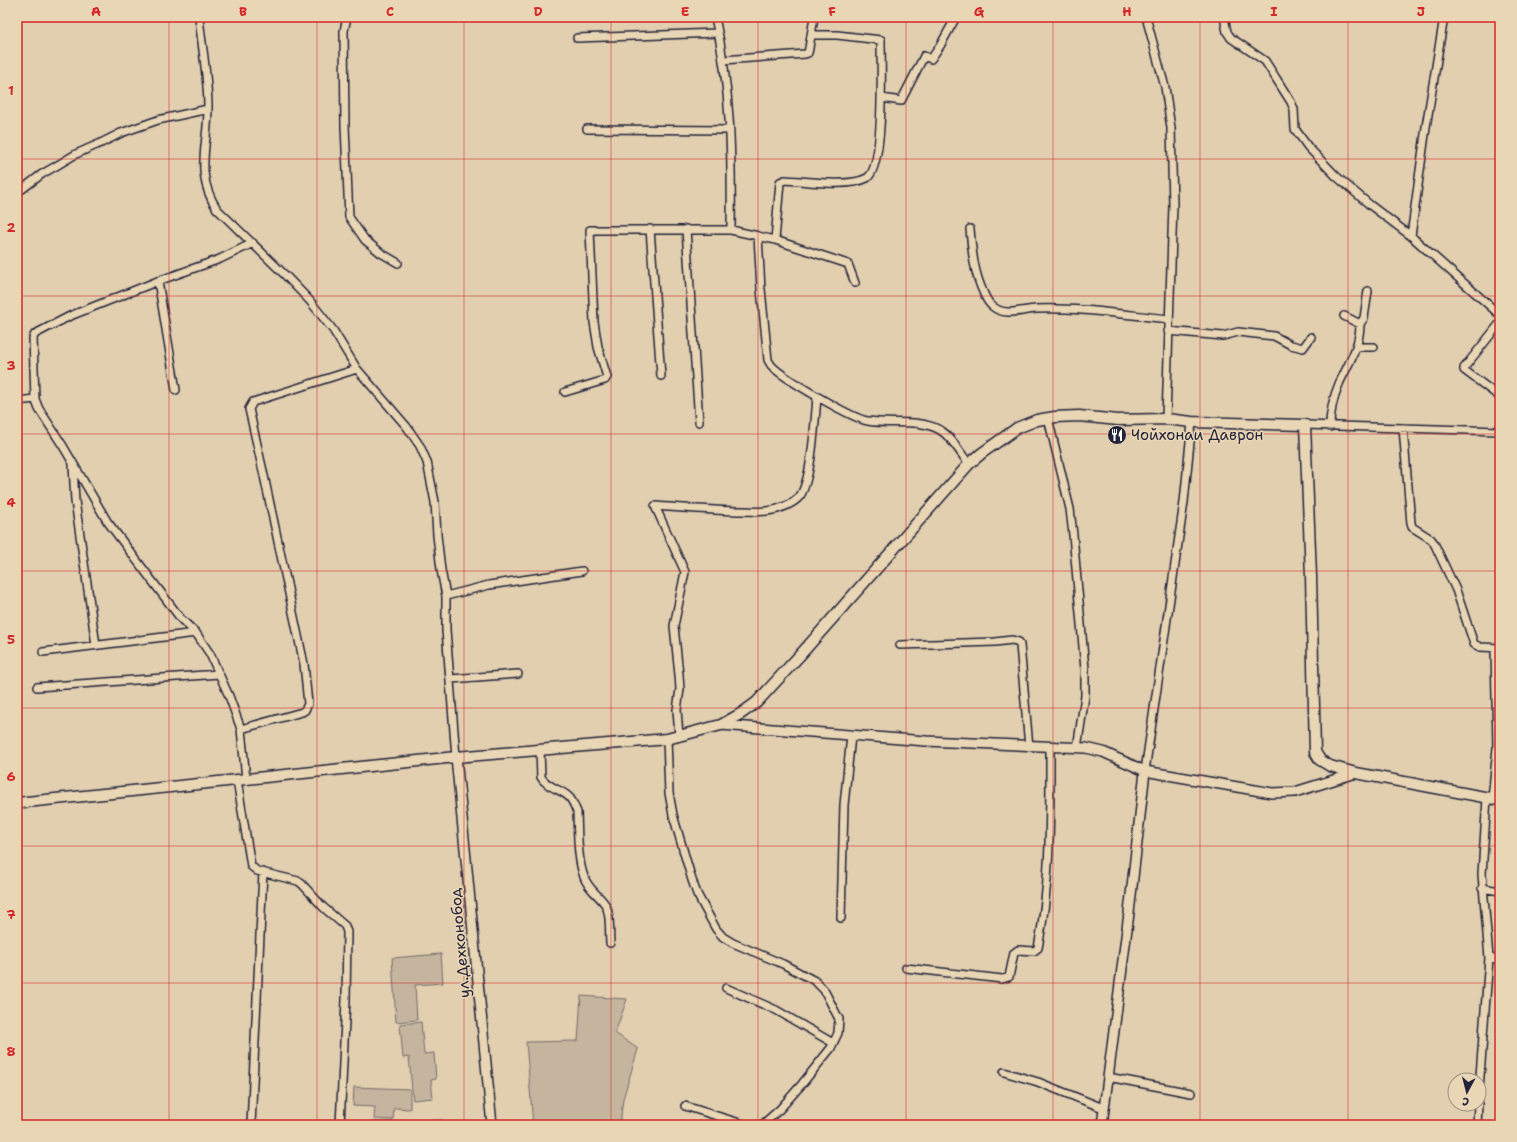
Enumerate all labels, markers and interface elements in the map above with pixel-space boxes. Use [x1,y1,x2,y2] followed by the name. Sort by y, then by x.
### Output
[91,3,101,20] text: A
[239,3,247,20] text: B
[386,3,394,20] text: C
[533,3,543,20] text: D
[681,3,690,20] text: E
[828,3,836,20] text: F
[974,3,985,20] text: G
[1122,3,1132,20] text: H
[1270,3,1278,20] text: I
[1417,3,1425,20] text: J
[8,82,14,99] text: 1
[6,219,16,236] text: 2
[6,357,16,374] text: 3
[1106,424,1128,446] restaurant icon: Чойхонаи Даврон
[1131,425,1263,445] place label: Чойхонаи Даврон
[6,494,16,511] text: 4
[7,631,15,648] text: 5
[6,768,16,785] text: 6
[445,887,475,999] street label: ул.Дехконобод
[6,906,16,923] text: 7
[6,1043,16,1060] text: 8
[1447,1072,1487,1112] north arrow
[1461,1094,1470,1109] text: С

